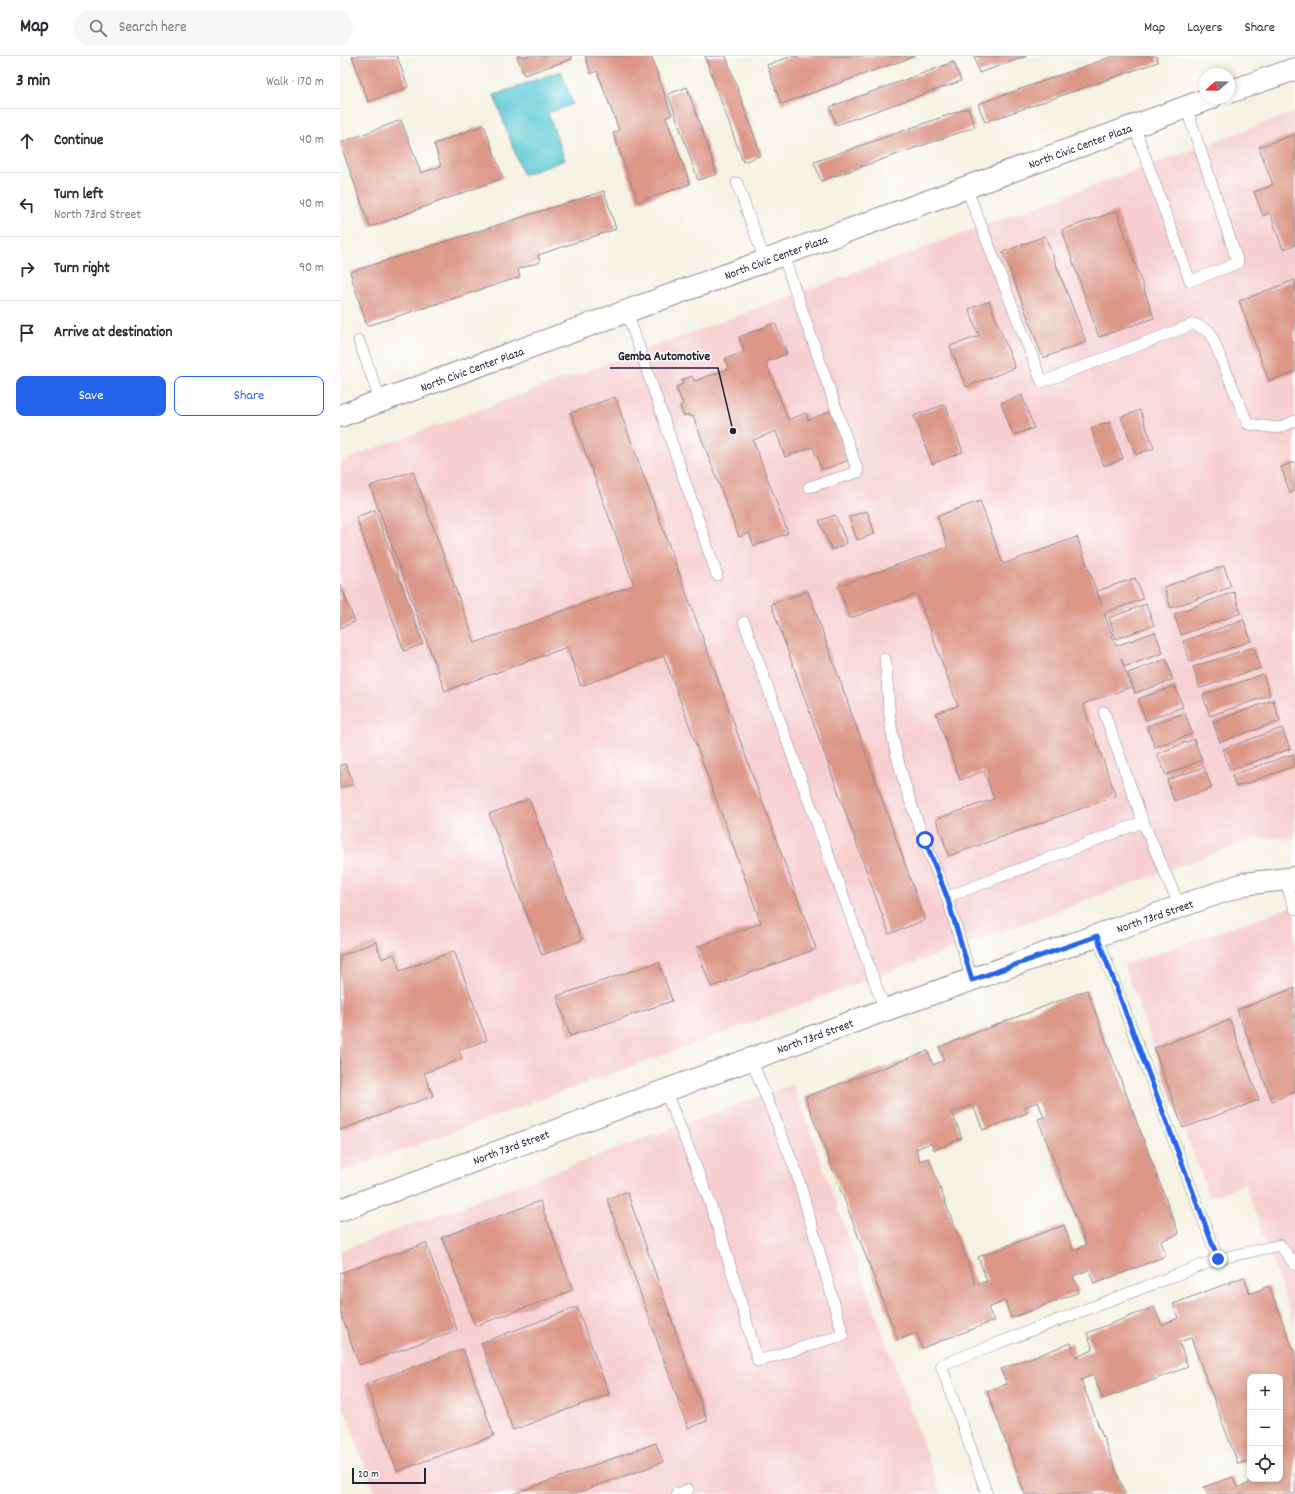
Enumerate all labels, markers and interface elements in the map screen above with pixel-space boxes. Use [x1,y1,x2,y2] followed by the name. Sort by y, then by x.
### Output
[73,10,353,46] search box
[20,14,49,41] text: Map
[87,17,109,39] icon: search
[119,17,187,39] text: Search here
[1144,18,1165,38] text: Map
[1187,18,1222,38] text: Layers
[1244,18,1275,38] text: Share
[1199,68,1235,104] north arrow
[16,70,50,94] text: 3 min
[266,73,324,92] text: Walk · 170 m
[1026,121,1135,174] street label: North Civic Center Plaza
[16,130,38,152] icon: ahead
[54,130,103,152] text: Continue
[300,131,324,150] text: 40 m
[54,184,103,206] text: Turn left
[16,194,38,216] icon: left
[300,195,324,214] text: 40 m
[54,206,141,225] text: North 73rd Street
[722,232,831,285] street label: North Civic Center Plaza
[16,258,38,280] icon: right
[54,258,110,280] text: Turn right
[299,259,324,278] text: 90 m
[16,322,38,344] icon: arrive
[54,322,172,344] text: Arrive at destination
[610,343,718,368] callout: Gemba Automotive
[418,344,527,397] street label: North Civic Center Plaza
[618,348,710,367] text: Gemba Automotive
[16,376,166,416] button: Save
[174,376,324,416] button: Share
[916,831,934,849] route start
[1115,896,1197,939] street label: North 73rd Street
[775,1015,857,1059] street label: North 73rd Street
[471,1126,553,1170] street label: North 73rd Street
[1209,1250,1227,1268] route end
[1247,1374,1283,1482] map controls
[1247,1374,1283,1410] button: +
[1247,1410,1283,1446] button: −
[1247,1446,1283,1482] button: locate
[352,1466,426,1485] scale bar
[358,1467,379,1483] text: 20 m

